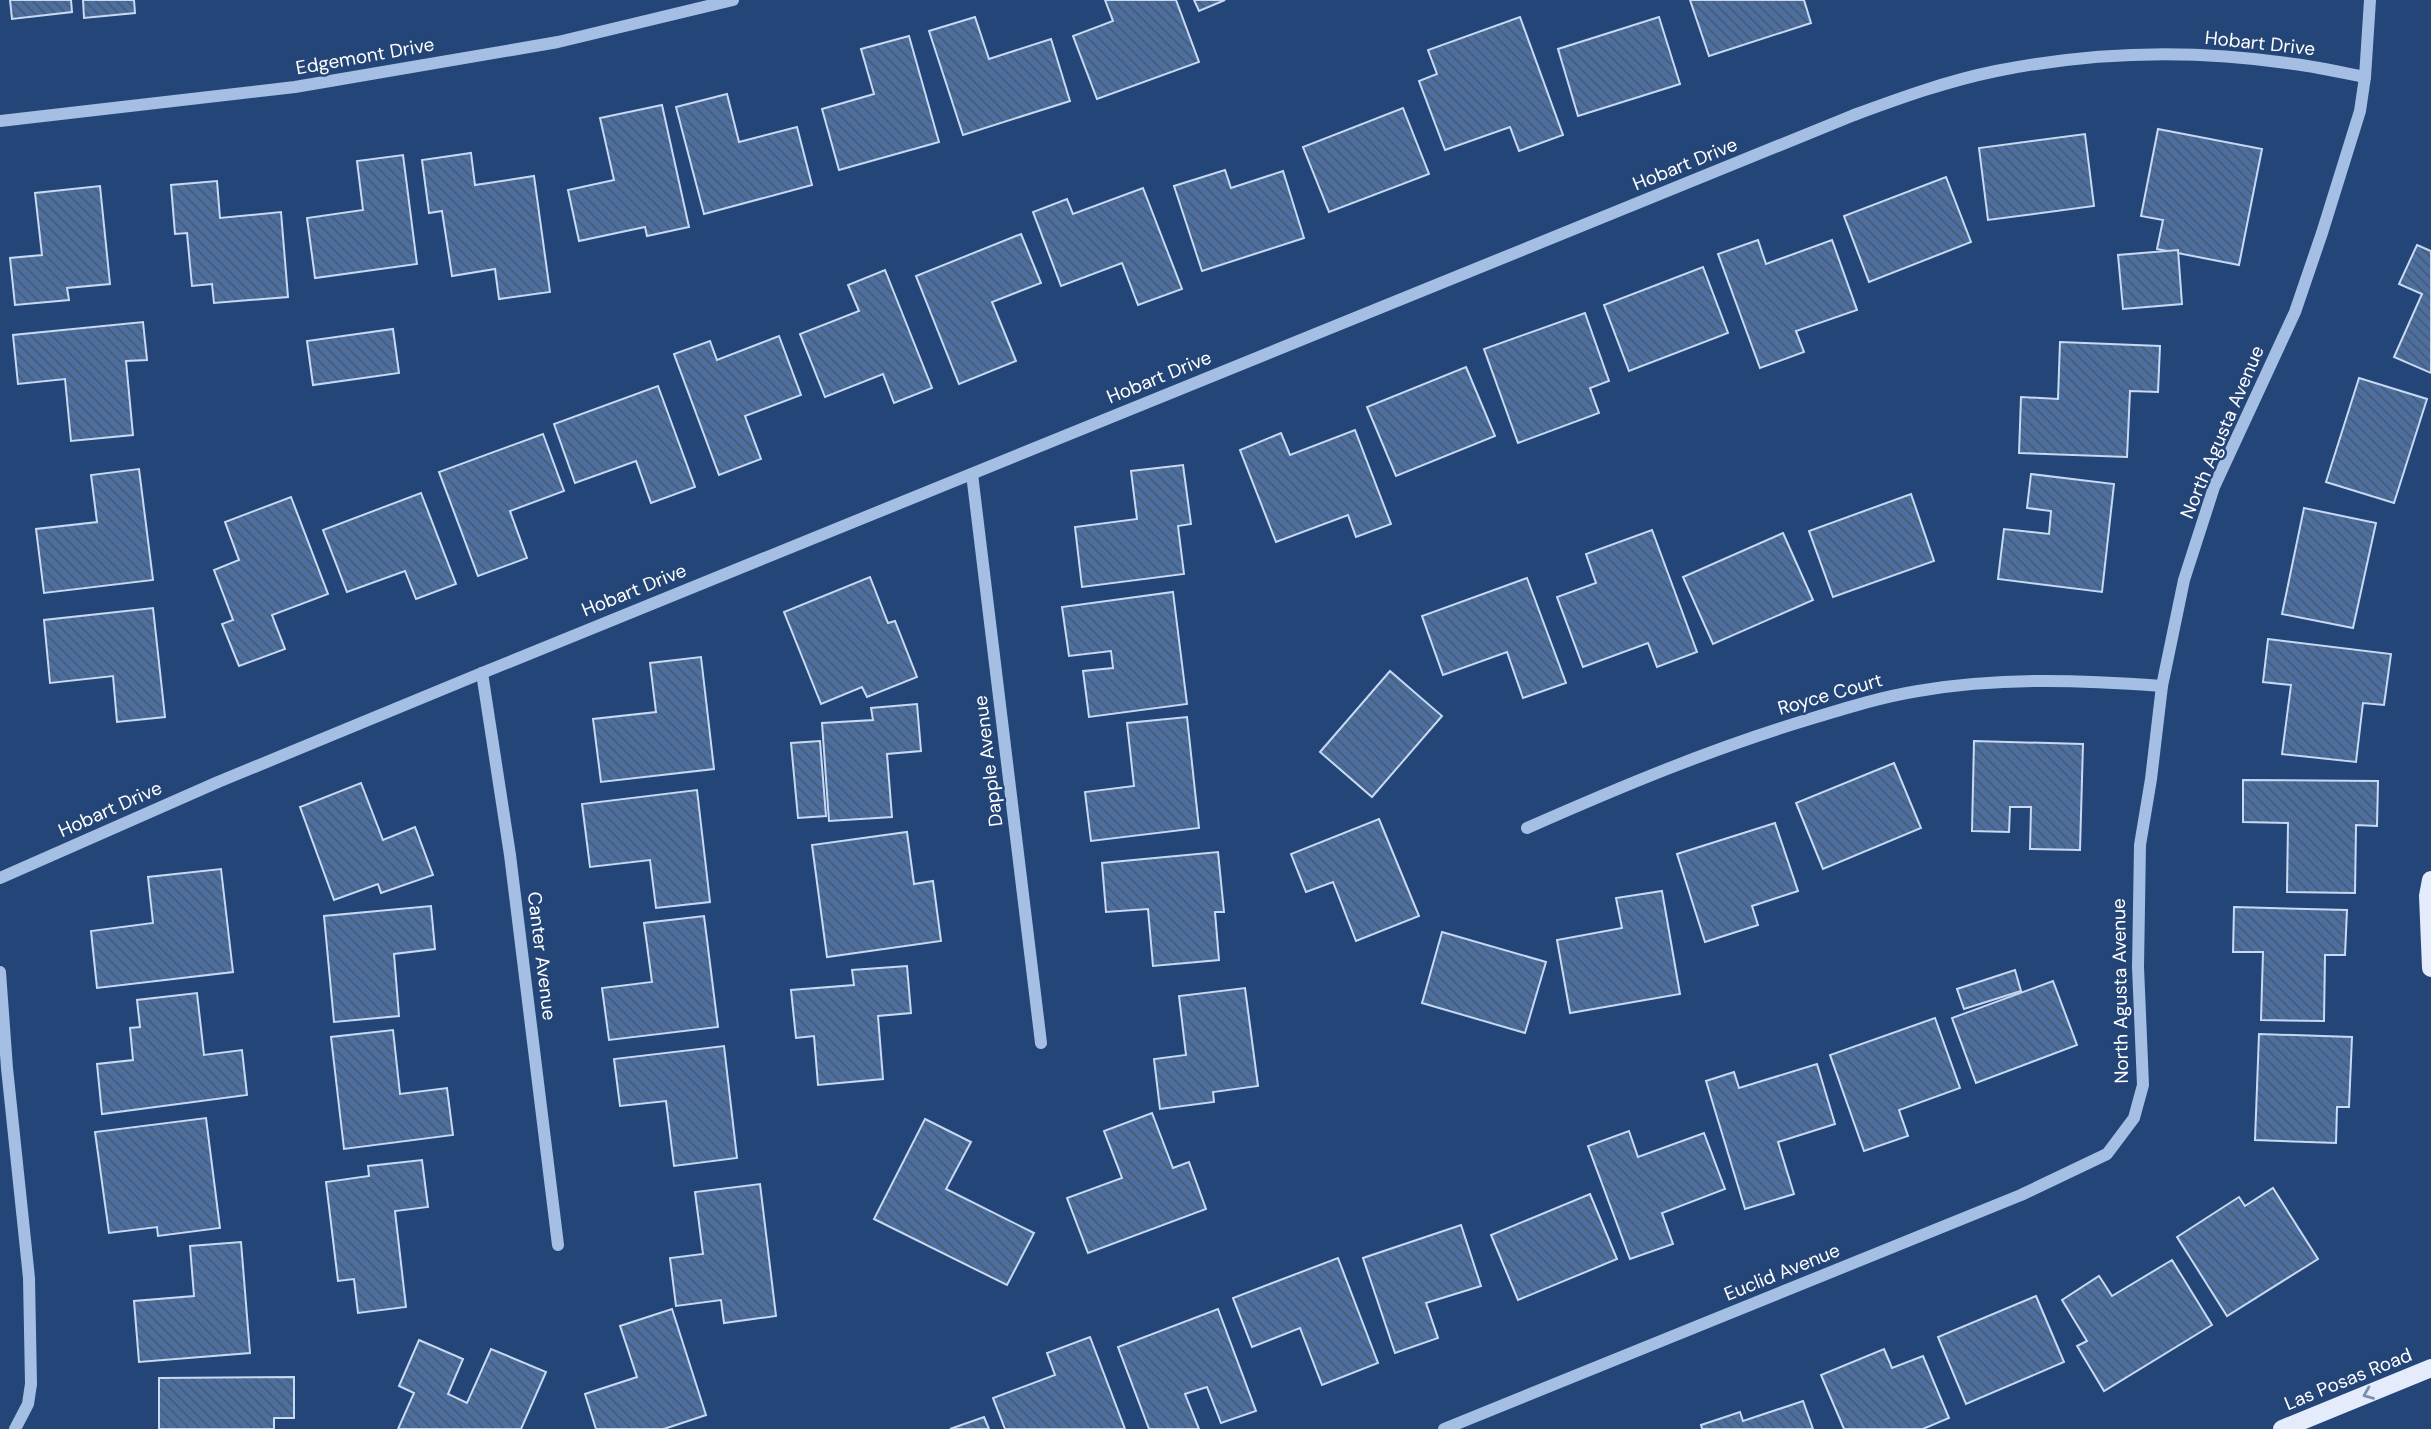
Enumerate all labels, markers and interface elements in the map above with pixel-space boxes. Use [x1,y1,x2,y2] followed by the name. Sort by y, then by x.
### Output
[2204,25,2316,61] street label: Hobart Drive
[294,32,436,80] street label: Edgemont Drive
[1629,132,1741,196] street label: Hobart Drive
[2174,342,2270,522] street label: North Agusta Avenue
[1103,345,1215,409] street label: Hobart Drive
[578,558,690,622] street label: Hobart Drive
[1775,667,1885,721] street label: Royce Court
[968,694,1008,828] street label: Dapple Avenue
[54,775,166,843] street label: Hobart Drive
[522,890,562,1022] street label: Canter Avenue
[2106,898,2134,1084] street label: North Agusta Avenue
[1720,1237,1844,1307] street label: Euclid Avenue
[2281,1342,2415,1416] street label: Las Posas Road
[2363,1385,2375,1399] one-way arrow

